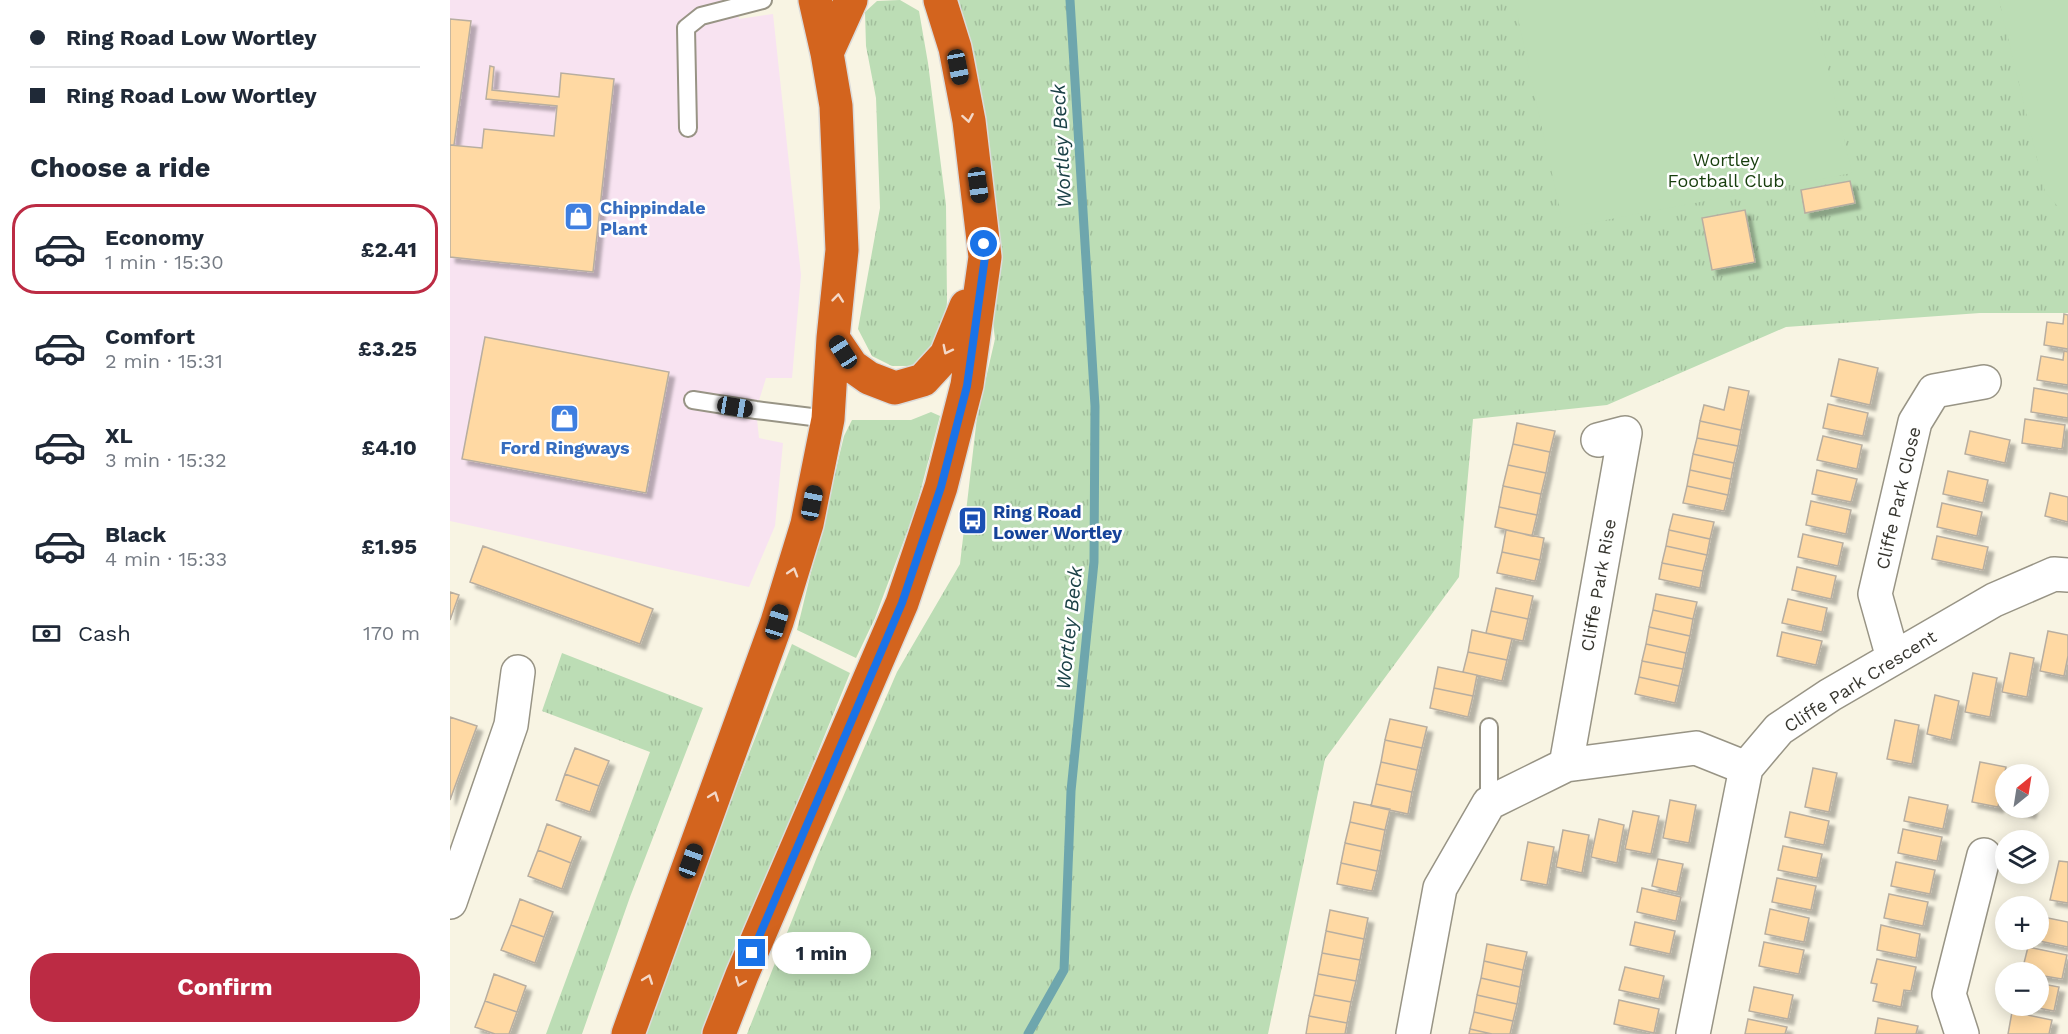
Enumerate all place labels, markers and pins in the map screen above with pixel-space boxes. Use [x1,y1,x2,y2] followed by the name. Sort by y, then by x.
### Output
[600,197,706,239] place label: Chippindale Plant
[563,201,595,233] shop icon: Chippindale Plant
[549,402,581,434] shop icon: Ford Ringways
[500,437,630,458] place label: Ford Ringways
[993,501,1123,543] place label: Ring Road Lower Wortley
[956,505,988,537] bus stop icon: Ring Road Lower Wortley

